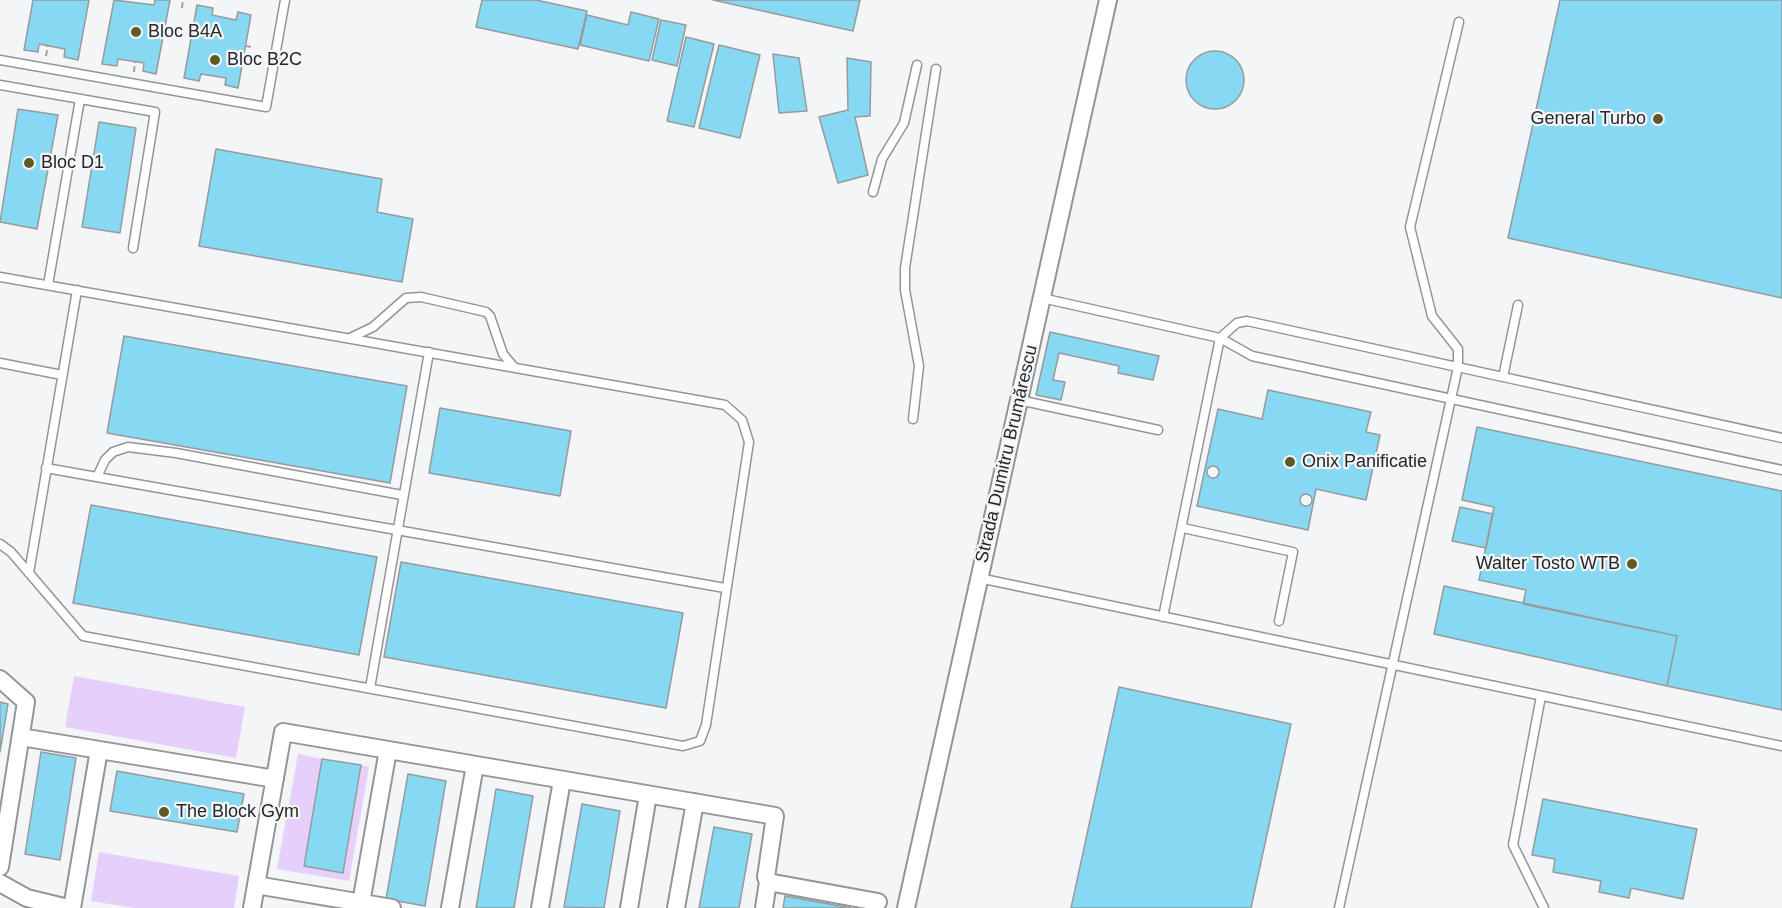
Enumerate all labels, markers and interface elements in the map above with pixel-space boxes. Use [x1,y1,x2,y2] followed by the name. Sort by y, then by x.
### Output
[148,21,222,43] place label: Bloc B4A
[129,25,143,39] marker: Bloc B4A
[227,49,302,71] place label: Bloc B2C
[208,53,222,67] marker: Bloc B2C
[1531,108,1646,130] place label: General Turbo
[1651,112,1665,126] marker: General Turbo
[41,152,104,174] place label: Bloc D1
[22,156,36,170] marker: Bloc D1
[971,343,1043,565] street label: Strada Dumitru Brumărescu
[1302,451,1427,473] place label: Onix Panificatie
[1283,455,1297,469] marker: Onix Panificatie
[1476,553,1620,575] place label: Walter Tosto WTB
[1625,557,1639,571] marker: Walter Tosto WTB
[176,801,299,823] place label: The Block Gym
[157,805,171,819] marker: The Block Gym

